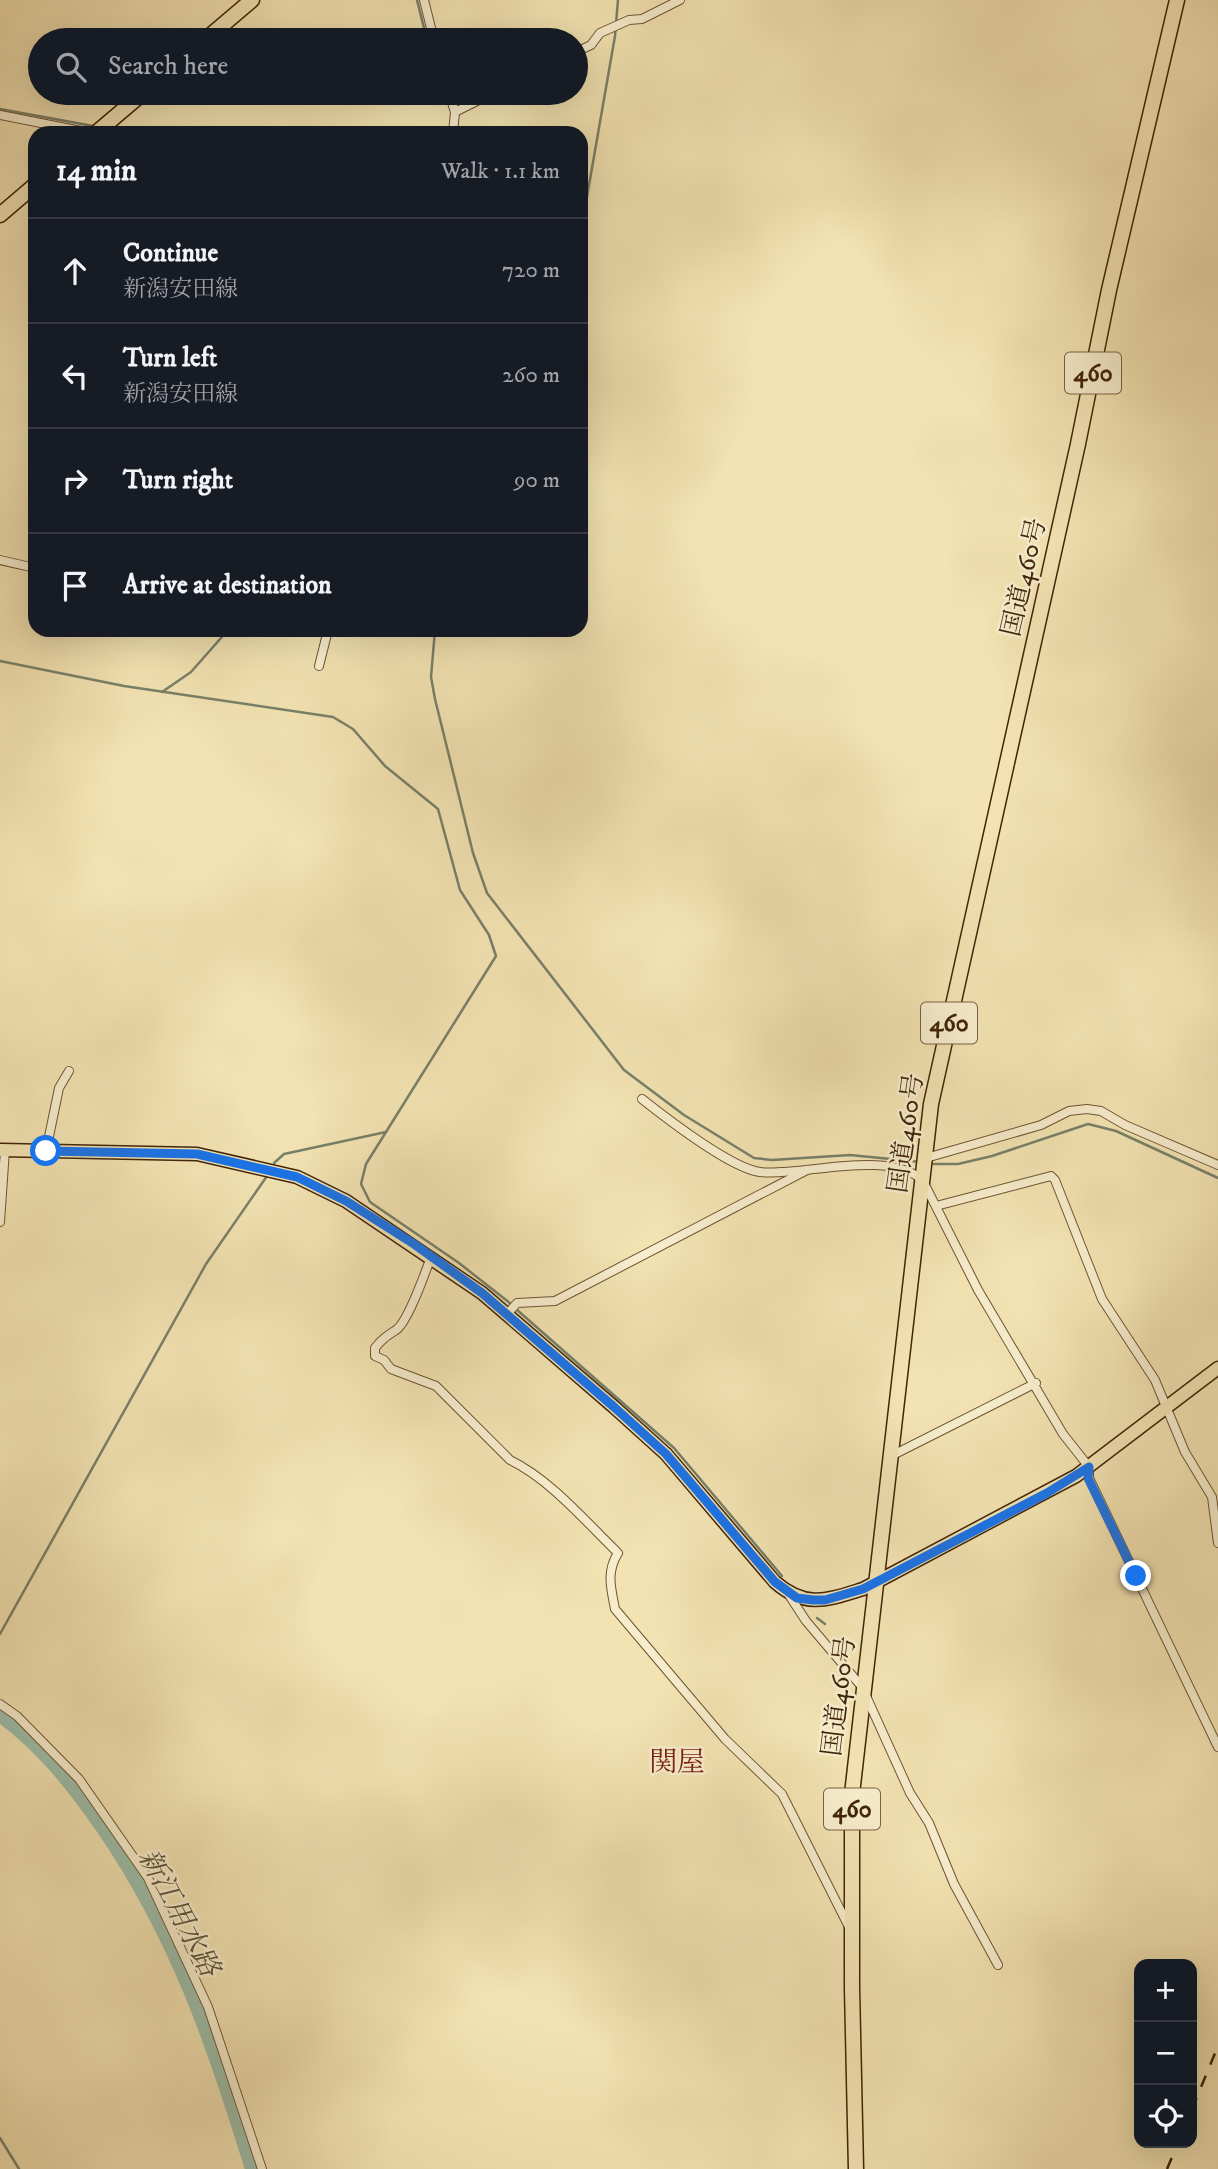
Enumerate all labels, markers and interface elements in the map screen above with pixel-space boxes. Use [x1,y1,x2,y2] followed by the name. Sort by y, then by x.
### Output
[28,28,588,105] search box
[52,48,90,86] icon: search
[108,50,228,83] text: Search here
[56,153,137,190] text: 14 min
[441,157,560,186] text: Walk · 1.1 km
[123,237,218,270] text: Continue
[56,252,94,290] icon: ahead
[502,256,560,285] text: 720 m
[123,275,238,304] text: 新潟安田線
[123,342,217,375] text: Turn left
[1065,352,1121,394] road number: 460
[56,357,94,395] icon: left
[502,361,560,390] text: 260 m
[123,380,238,409] text: 新潟安田線
[56,462,94,500] icon: right
[123,464,233,497] text: Turn right
[514,466,560,495] text: 90 m
[995,515,1054,640] street label: 国道460号
[56,567,94,605] icon: arrive
[123,569,332,602] text: Arrive at destination
[921,1002,977,1044] road number: 460
[882,1071,931,1195] street label: 国道460号
[30,1135,61,1166] route start
[1120,1560,1151,1591] route end
[816,1634,863,1758] street label: 国道460号
[649,1745,705,1780] district label: 関屋
[824,1789,880,1830] road number: 460
[130,1843,228,1984] water label: 新江用水路
[1134,1959,1197,2148] map controls
[1134,1959,1197,2022] button: +
[1134,2022,1197,2085] button: −
[1134,2085,1197,2148] button: locate

